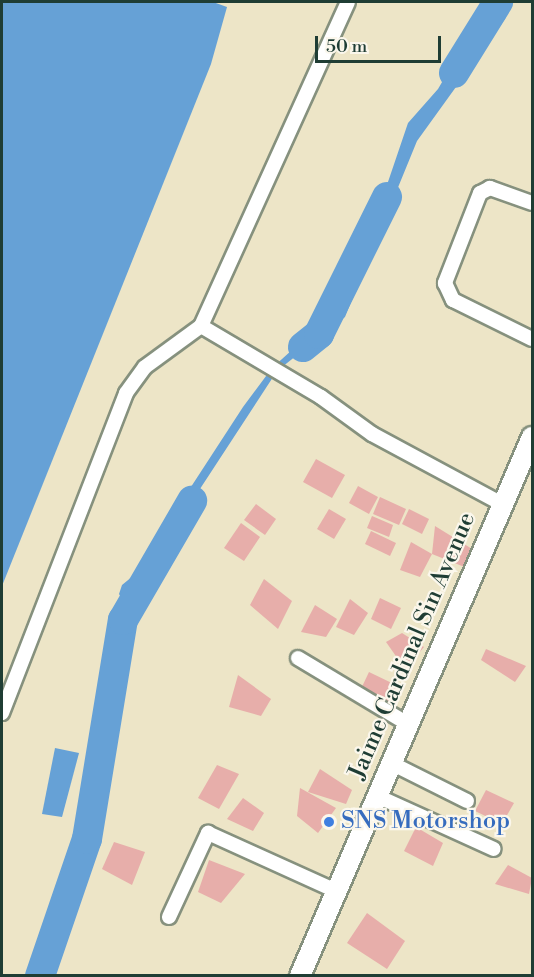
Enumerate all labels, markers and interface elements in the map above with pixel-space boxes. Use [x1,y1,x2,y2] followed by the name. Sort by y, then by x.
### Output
[318,24,444,62] scale bar
[326,35,367,58] text: 50 m
[344,508,482,784] street label: Jaime Cardinal Sin Avenue
[341,808,510,836] place label: SNS Motorshop
[322,815,336,829] marker: SNS Motorshop

